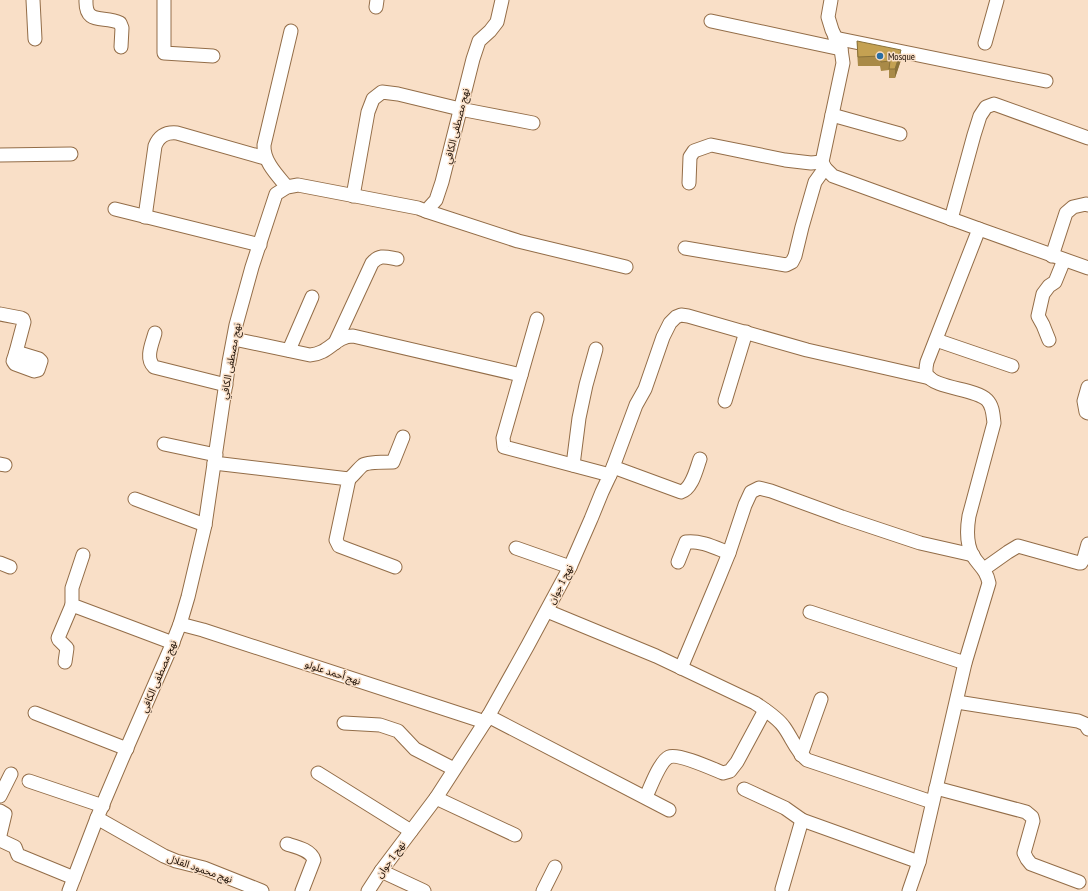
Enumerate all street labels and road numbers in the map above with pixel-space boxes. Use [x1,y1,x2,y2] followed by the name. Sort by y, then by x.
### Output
[441,87,474,166] street label: نهج مصطفى الكافي
[217,322,245,401] street label: نهج مصطفى الكافي
[545,562,577,607] street label: نهج 1 جوان
[137,638,181,715] street label: نهج مصطفى الكافي
[303,657,363,689] street label: نهج أحمد علولو
[373,838,409,881] street label: نهج 1 جوان
[165,851,235,887] street label: نهج محمود القلال

